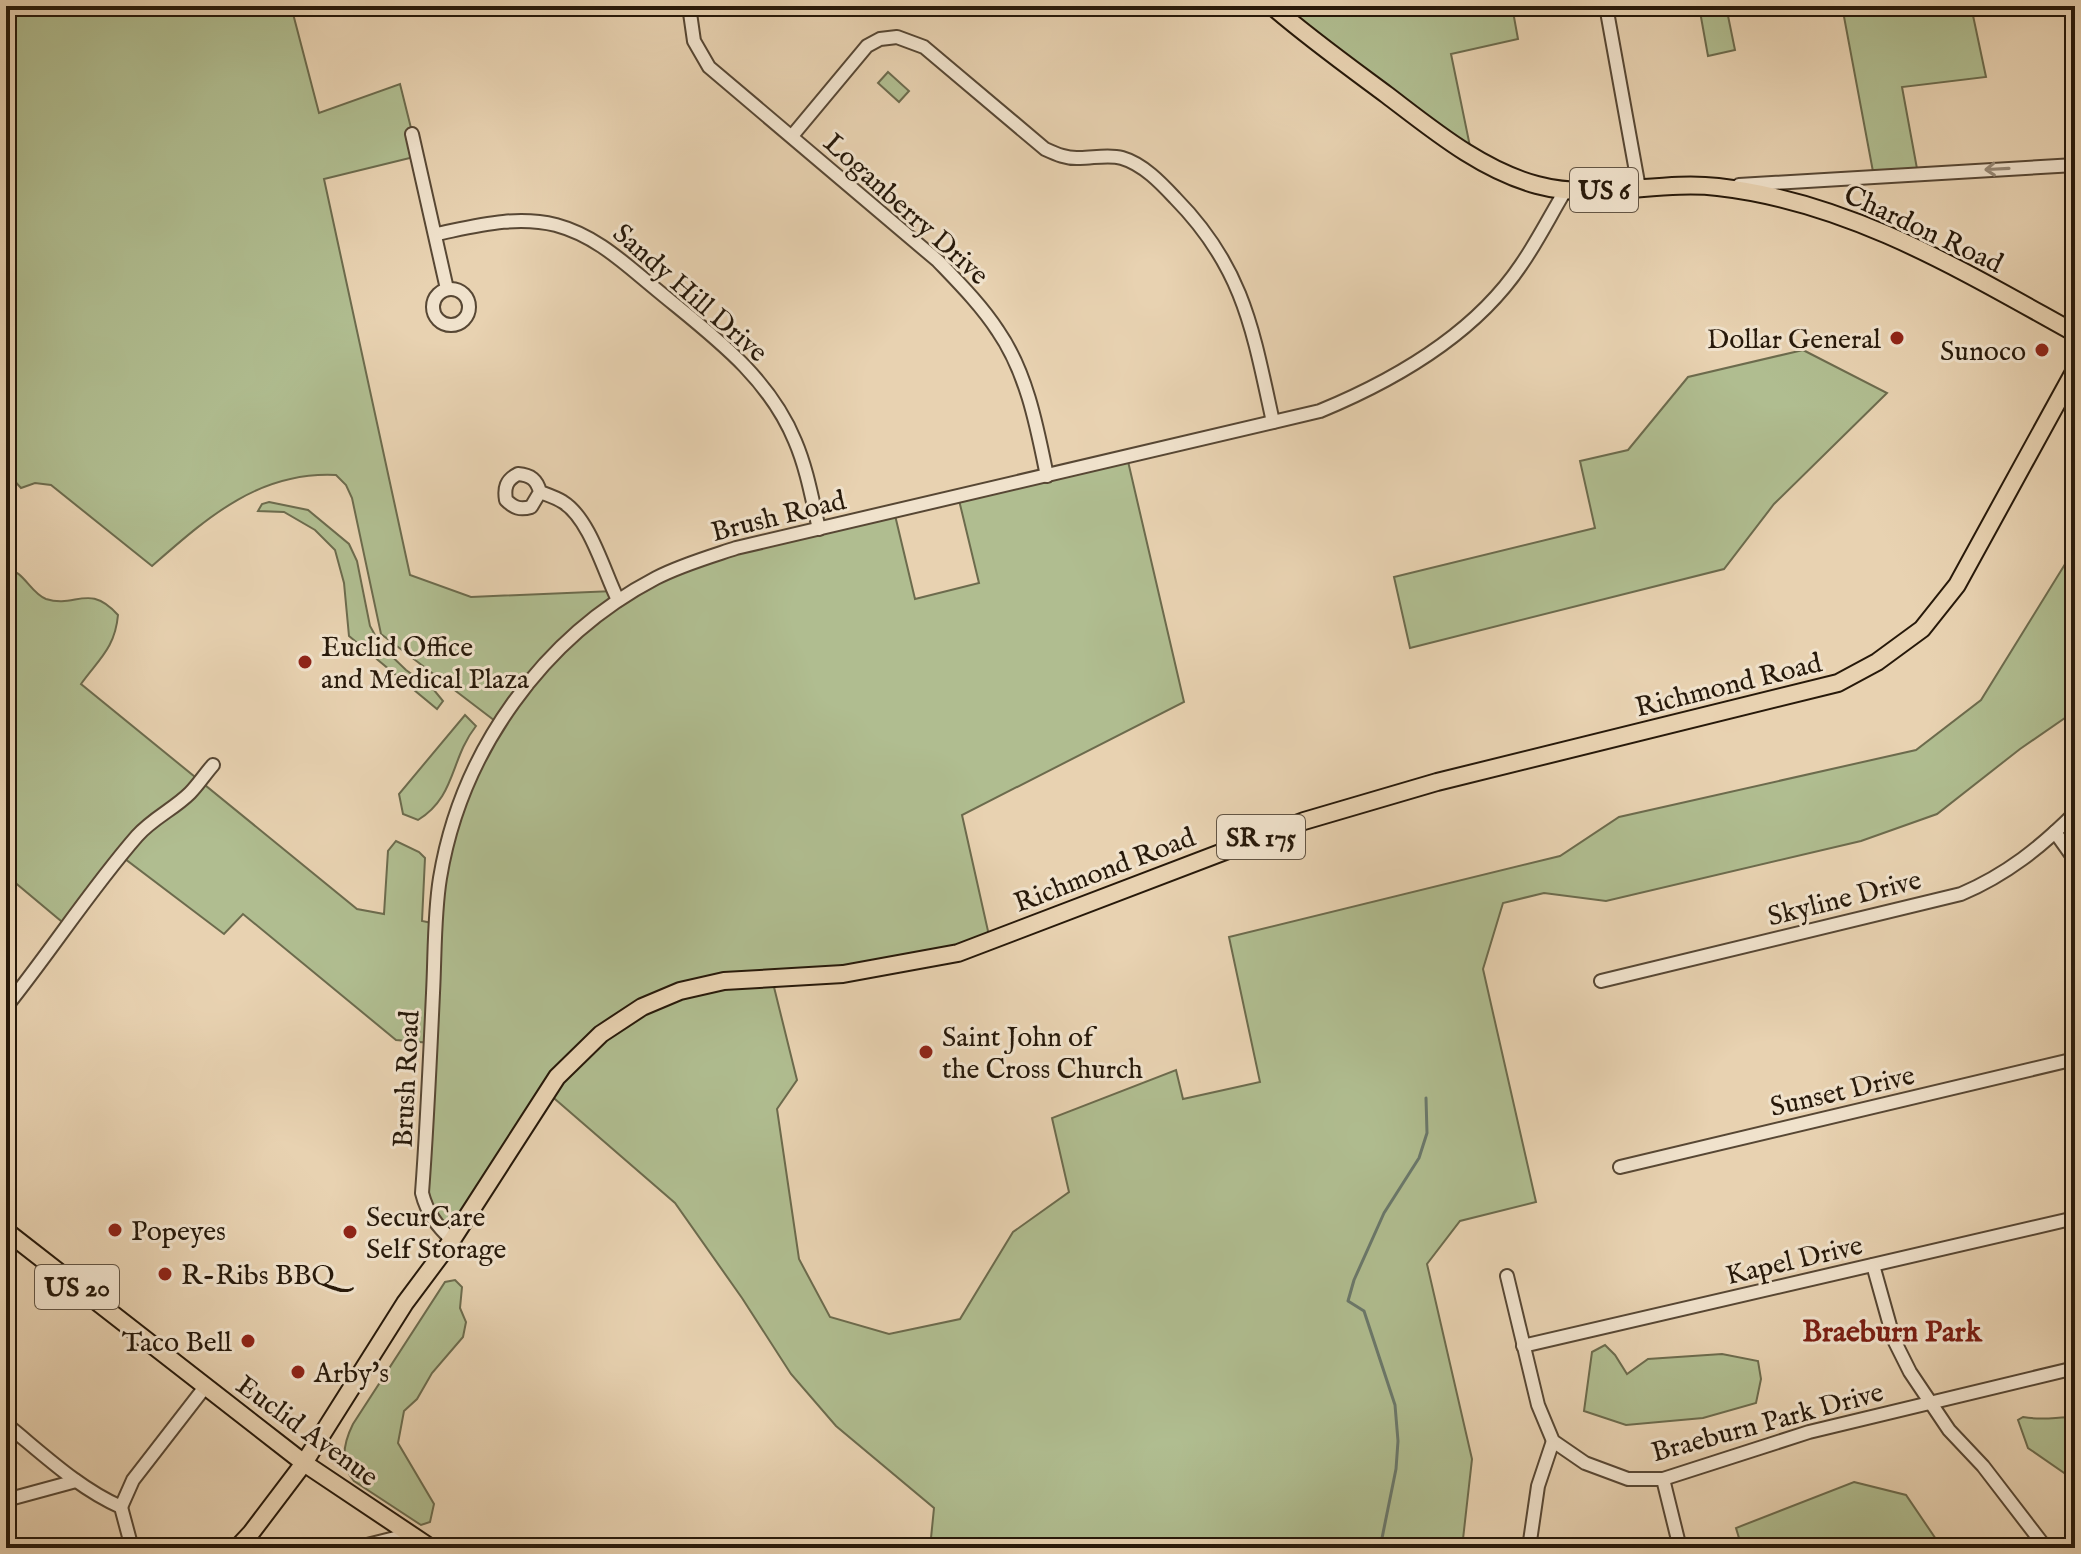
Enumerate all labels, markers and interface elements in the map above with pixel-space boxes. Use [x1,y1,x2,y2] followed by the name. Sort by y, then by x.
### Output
[815,126,996,294] street label: Loganberry Drive
[1984,162,2011,177] one-way arrow
[1570,168,1638,212] road number: US 6
[1838,178,2008,282] street label: Chardon Road
[605,217,774,371] street label: Sandy Hill Drive
[1707,323,1881,358] place label: Dollar General
[1888,329,1906,347] marker: Dollar General
[1940,335,2026,370] place label: Sunoco
[2033,341,2051,359] marker: Sunoco
[708,484,850,551] street label: Brush Road
[321,631,530,698] place label: Euclid Office and Medical Plaza
[1632,646,1826,727] street label: Richmond Road
[296,653,314,671] marker: Euclid Office and Medical Plaza
[1217,815,1305,859] road number: SR 175
[1009,821,1200,922] street label: Richmond Road
[1764,863,1925,935] street label: Skyline Drive
[386,1010,429,1149] street label: Brush Road
[942,1021,1143,1088] place label: Saint John of the Cross Church
[917,1043,935,1061] marker: Saint John of the Cross Church
[1767,1059,1918,1126] street label: Sunset Drive
[366,1201,507,1268] place label: SecurCare Self Storage
[131,1215,226,1250] place label: Popeyes
[106,1221,124,1239] marker: Popeyes
[341,1223,359,1241] marker: SecurCare Self Storage
[1723,1229,1867,1294] street label: Kapel Drive
[181,1259,354,1294] place label: R-Ribs BBQ
[35,1265,119,1309] road number: US 20
[156,1265,174,1283] marker: R-Ribs BBQ
[1802,1314,1983,1352] district label: Braeburn Park
[122,1326,232,1361] place label: Taco Bell
[239,1332,257,1350] marker: Taco Bell
[313,1357,389,1392] place label: Arby's
[289,1363,307,1381] marker: Arby's
[228,1369,385,1496] street label: Euclid Avenue
[1648,1376,1888,1471] street label: Braeburn Park Drive

